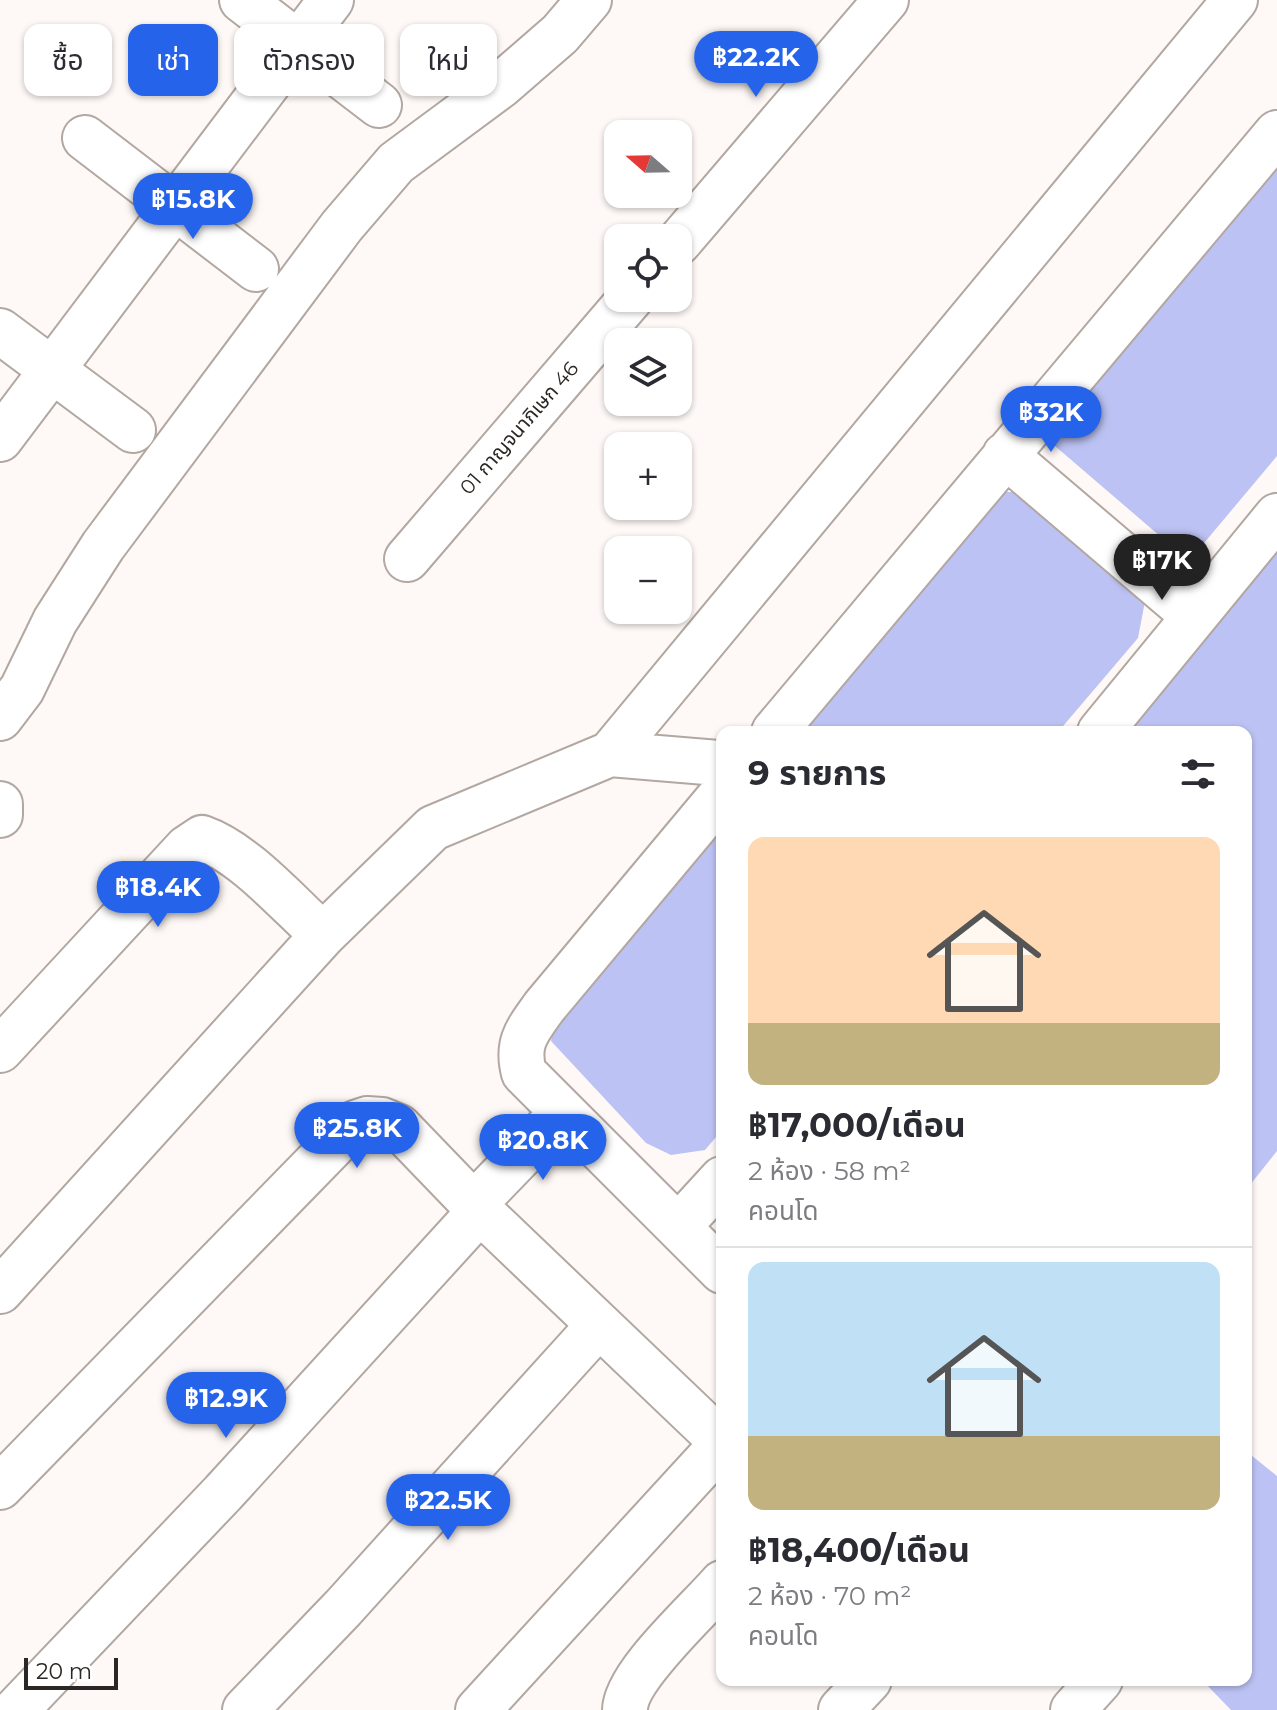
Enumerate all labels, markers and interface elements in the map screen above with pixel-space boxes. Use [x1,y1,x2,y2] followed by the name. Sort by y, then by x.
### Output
[24,24,112,96] chip: ซื้อ
[128,24,218,96] chip: เช่า
[234,24,384,96] chip: ตัวกรอง
[400,24,497,96] chip: ใหม่
[691,31,821,99] pin: ฿22.2K
[712,41,800,73] text: ฿22.2K
[604,120,692,208] north arrow
[604,120,692,624] map controls
[128,173,258,241] pin: ฿15.8K
[151,183,235,215] text: ฿15.8K
[604,224,692,312] button: locate
[604,328,692,416] button: layers
[455,357,583,499] street label: 01 กาญจนาภิเษก 46
[1004,386,1098,454] pin: ฿32K
[1019,396,1083,428] text: ฿32K
[604,432,692,520] button: +
[1115,534,1209,602] pin: ฿17K
[604,536,692,624] button: −
[1132,544,1192,576] text: ฿17K
[748,752,886,794] text: 9 รายการ
[1176,752,1220,796] icon: filters
[93,861,223,929] pin: ฿18.4K
[115,871,201,903] text: ฿18.4K
[912,889,1056,1033] icon: home
[292,1102,422,1170] pin: ฿25.8K
[748,1104,966,1146] text: ฿17,000/เดือน
[312,1112,402,1144] text: ฿25.8K
[478,1114,608,1182] pin: ฿20.8K
[497,1124,589,1156] text: ฿20.8K
[748,1155,911,1187] text: 2 ห้อง · 58 m²
[748,1195,819,1227] text: คอนโด
[912,1314,1056,1458] icon: home
[161,1372,291,1440] pin: ฿12.9K
[184,1382,268,1414] text: ฿12.9K
[383,1474,513,1542] pin: ฿22.5K
[404,1484,492,1516] text: ฿22.5K
[748,1529,970,1571] text: ฿18,400/เดือน
[748,1580,912,1612] text: 2 ห้อง · 70 m²
[748,1620,819,1652] text: คอนโด
[24,1654,118,1690] scale bar
[36,1658,92,1685] text: 20 m

